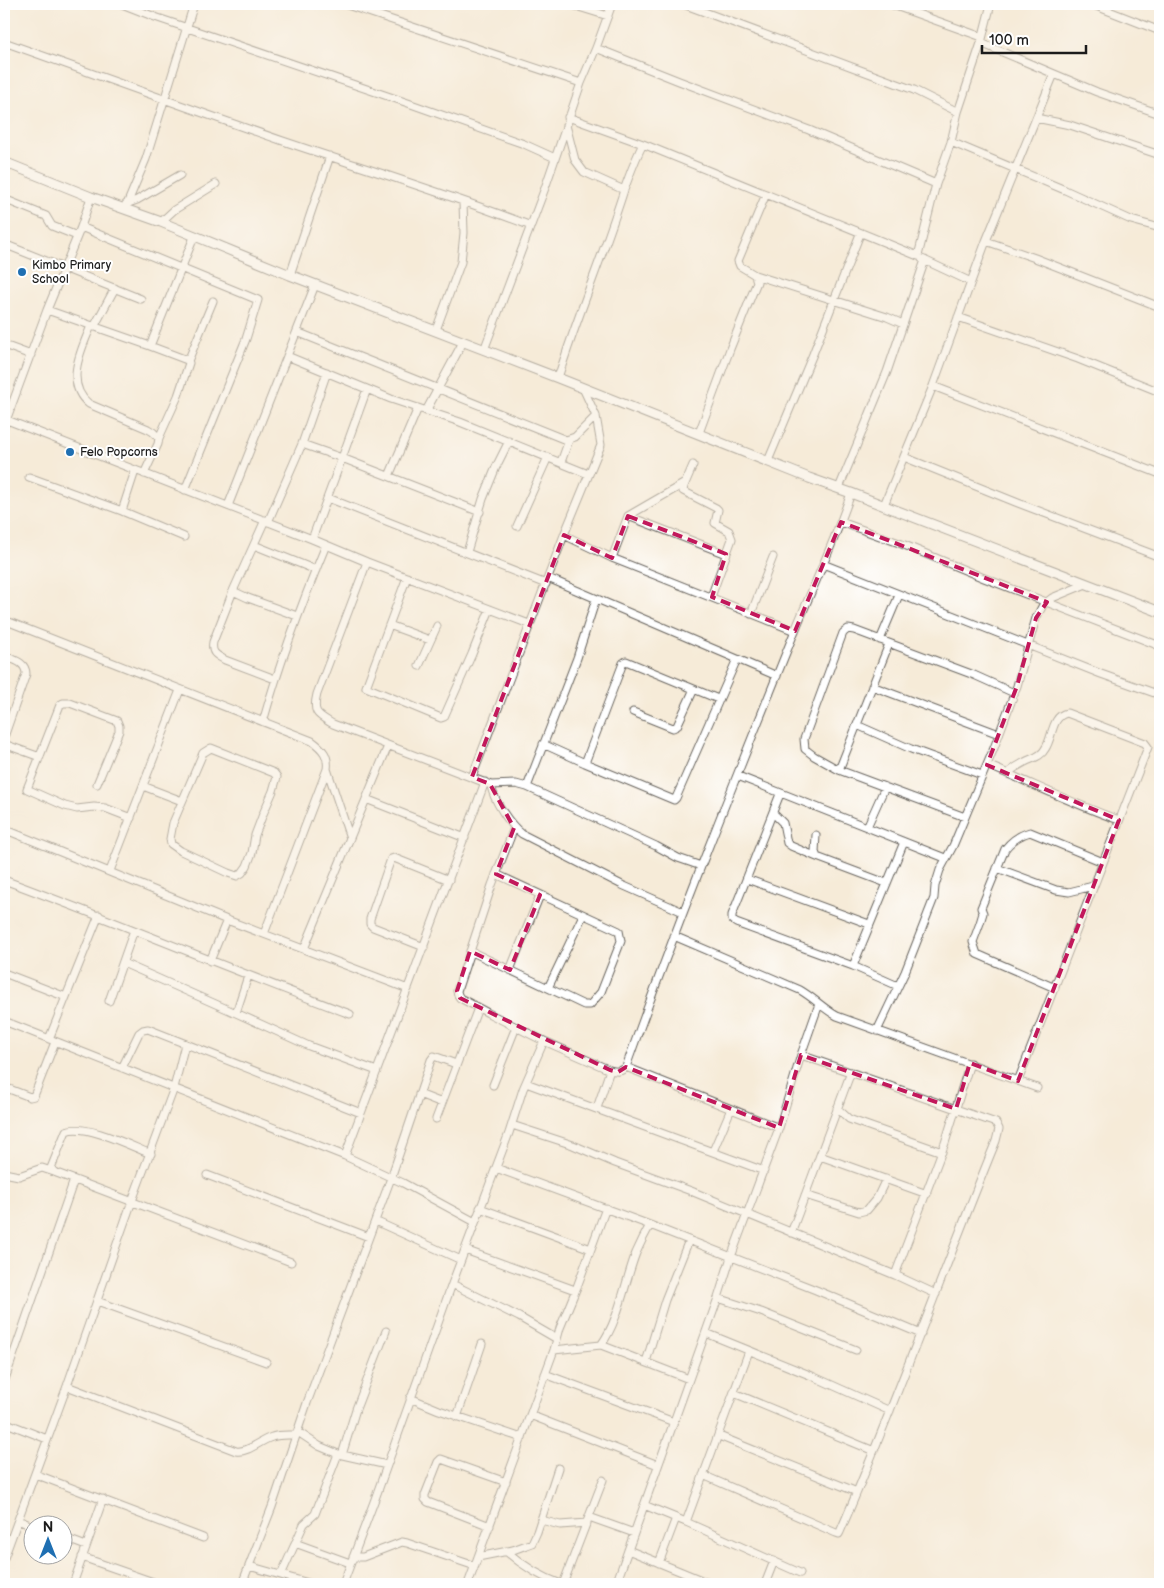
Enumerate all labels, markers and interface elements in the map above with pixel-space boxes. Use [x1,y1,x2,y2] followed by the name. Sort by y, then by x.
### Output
[982,22,1085,54] scale bar
[989,31,1029,50] text: 100 m
[32,258,112,287] place label: Kimbo Primary School
[16,266,28,278] marker: Kimbo Primary School
[80,445,158,460] place label: Felo Popcorns
[64,446,76,458] marker: Felo Popcorns
[22,1516,72,1566] north arrow
[43,1519,53,1536] text: N

